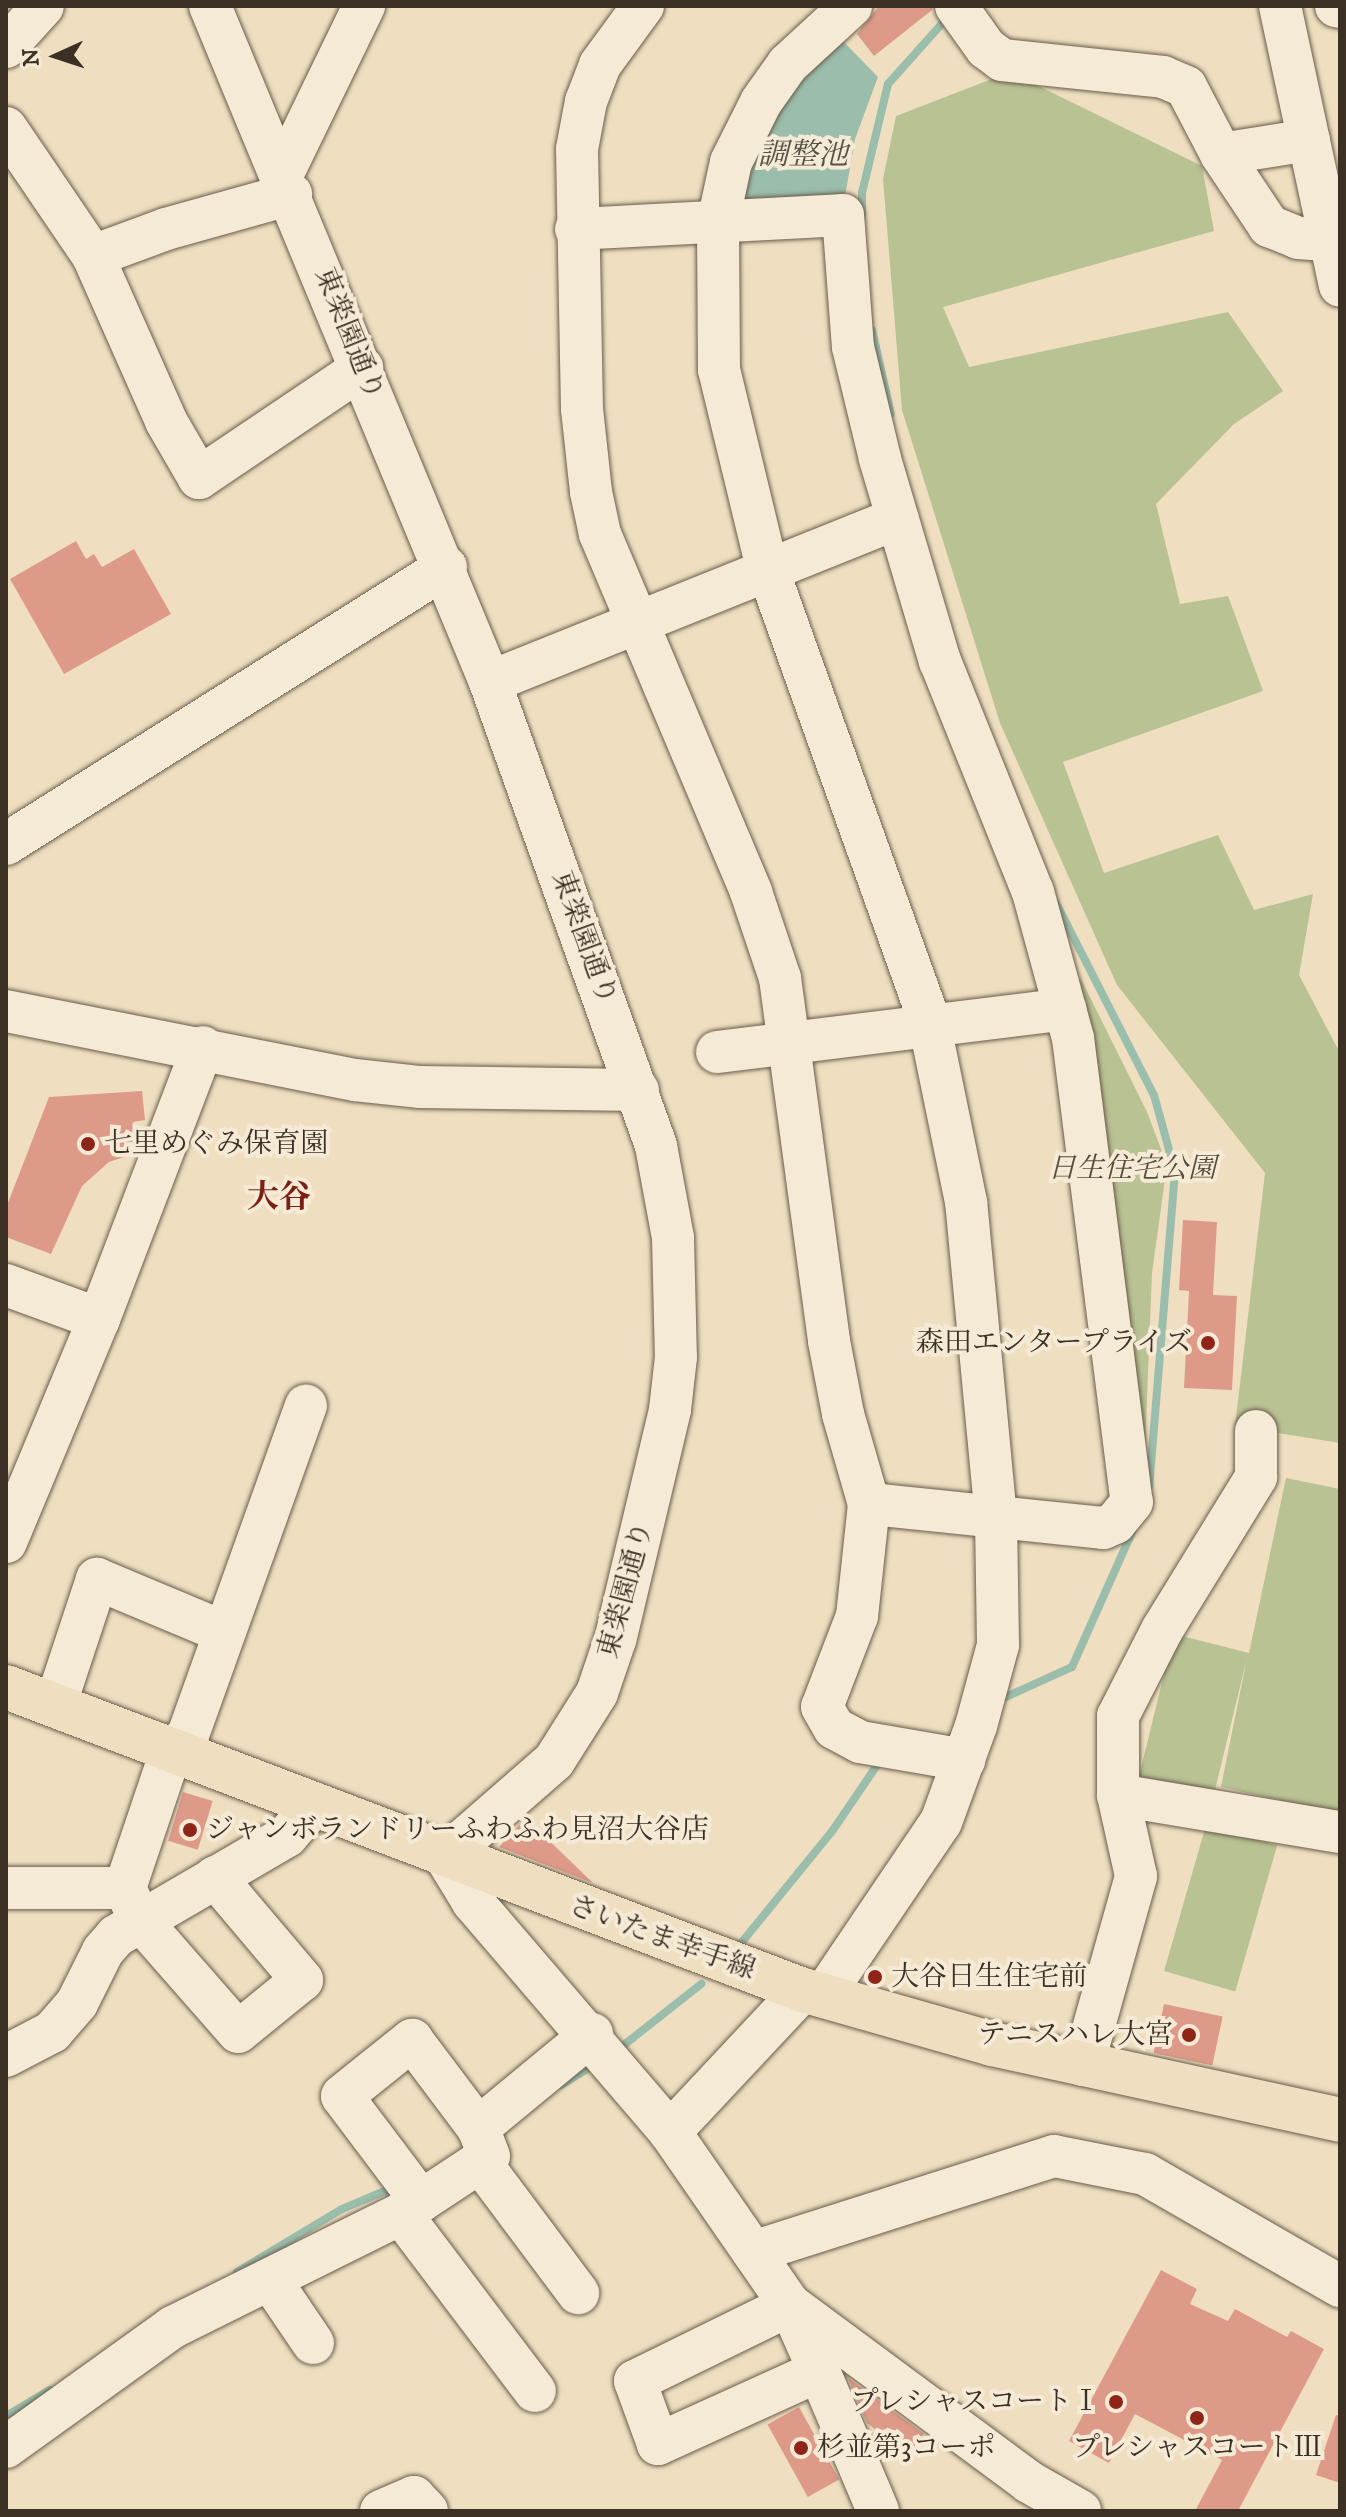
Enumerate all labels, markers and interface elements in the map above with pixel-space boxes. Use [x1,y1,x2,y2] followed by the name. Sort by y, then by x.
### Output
[16,16,96,96] north arrow
[18,48,45,67] text: N
[758,138,848,174] water label: 調整池
[307,263,391,405] street label: 東楽園通り
[544,866,624,1010] street label: 東楽園通り
[104,1127,328,1161] place label: 七里めぐみ保育園
[79,1135,97,1153] marker: 七里めぐみ保育園
[1048,1152,1216,1186] park label: 日生住宅公園
[247,1179,311,1217] district label: 大谷
[912,1326,1192,1360] place label: 森田エンタープライズ
[1199,1334,1217,1352] marker: 森田エンタープライズ
[592,1518,660,1662] street label: 東楽園通り
[206,1813,710,1847] place label: ジャンボランドリーふわふわ見沼大谷店
[181,1821,199,1839] marker: ジャンボランドリーふわふわ見沼大谷店
[564,1889,760,1987] street label: さいたま幸手線
[891,1960,1087,1994] place label: 大谷日生住宅前
[866,1968,884,1986] marker: 大谷日生住宅前
[977,2018,1173,2052] place label: テニスハレ大宮
[1180,2026,1198,2044] marker: テニスハレ大宮
[848,2385,1100,2419] place label: プレシャスコートⅠ
[1107,2393,1125,2411] marker: プレシャスコートⅠ
[1188,2409,1206,2427] marker: プレシャスコートⅢ
[817,2431,995,2465] place label: 杉並第3コーポ
[1071,2431,1323,2465] place label: プレシャスコートⅢ
[792,2439,810,2457] marker: 杉並第3コーポ

